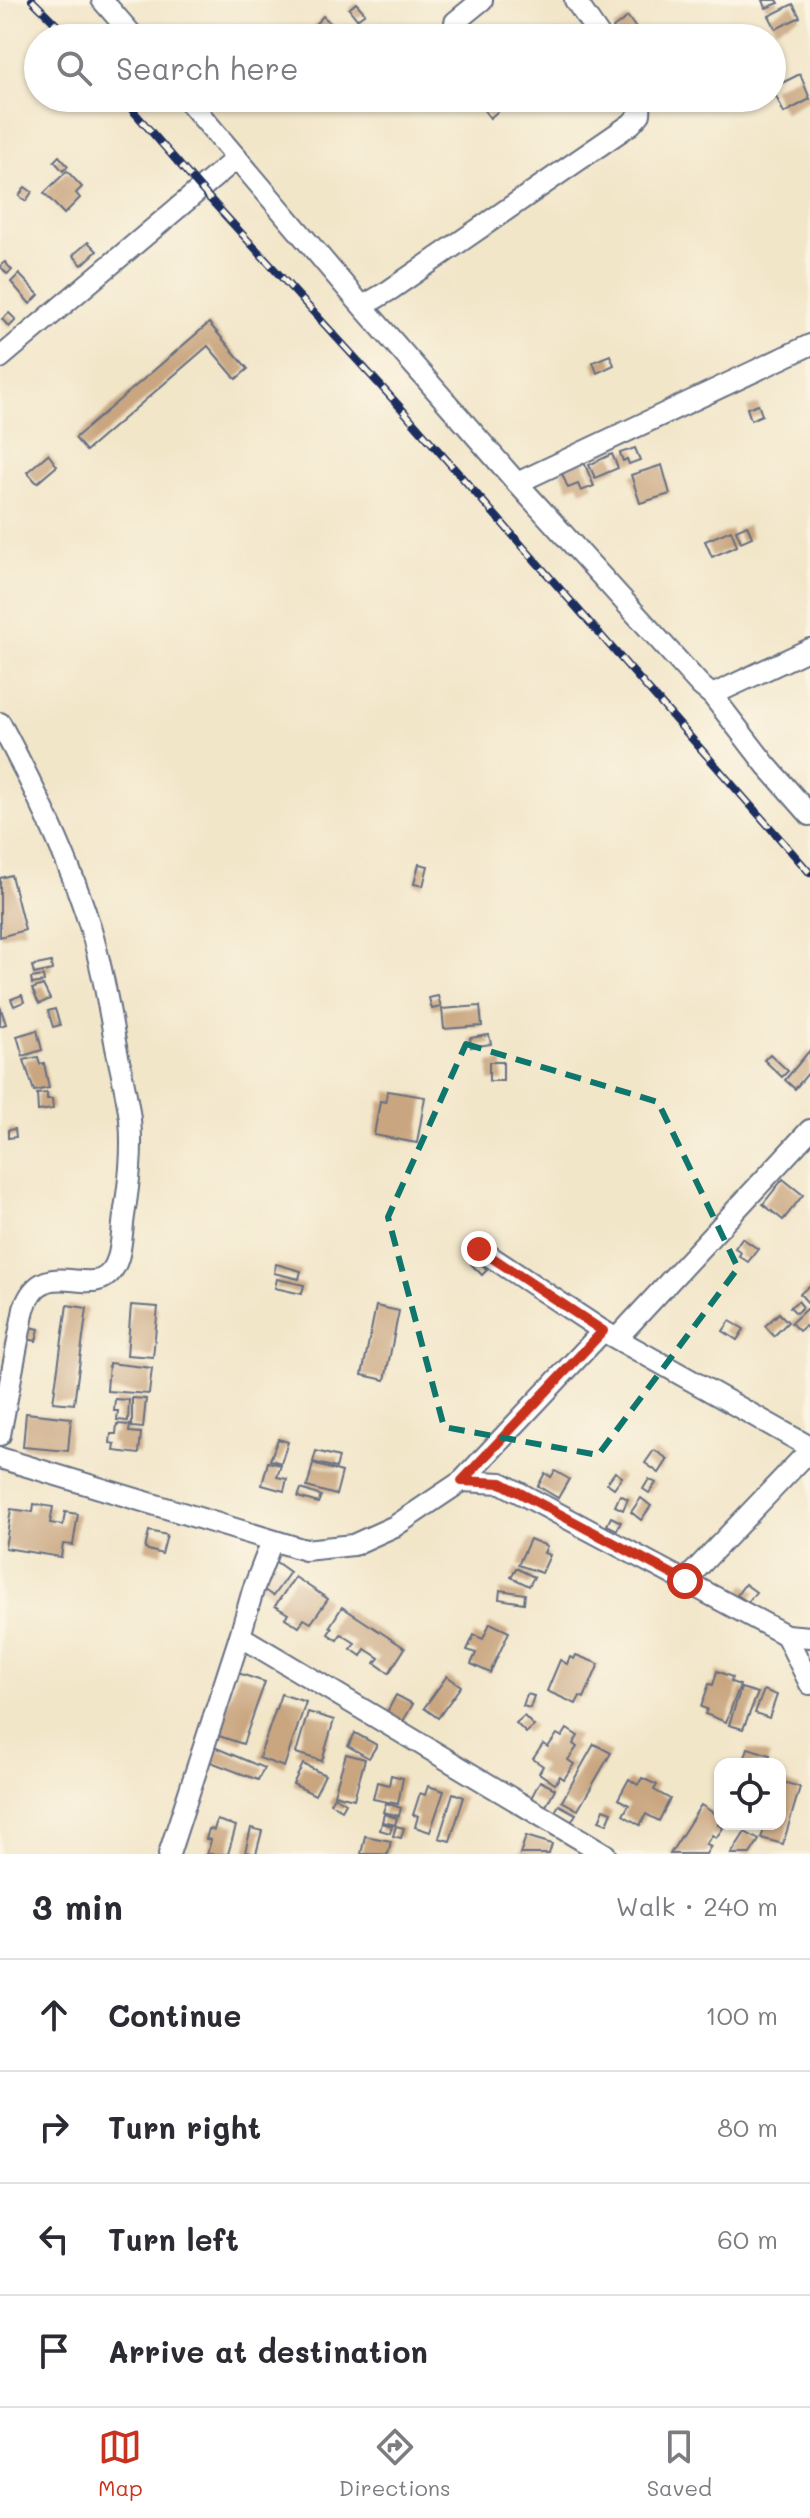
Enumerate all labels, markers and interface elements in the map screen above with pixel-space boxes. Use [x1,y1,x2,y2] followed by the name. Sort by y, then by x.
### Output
[24,24,786,112] search box
[52,46,96,90] icon: search
[116,48,299,88] text: Search here
[461,1231,497,1267] route end
[667,1563,703,1599] route start
[714,1758,786,1830] map controls
[714,1758,786,1830] button: locate
[32,1884,123,1929] text: 3 min
[616,1889,778,1923] text: Walk · 240 m
[32,1993,76,2037] icon: ahead
[108,1995,241,2035] text: Continue
[705,1998,778,2032] text: 100 m
[32,2105,76,2149] icon: right
[108,2107,261,2147] text: Turn right
[717,2110,778,2144] text: 80 m
[32,2217,76,2261] icon: left
[108,2219,239,2259] text: Turn left
[717,2222,778,2256] text: 60 m
[32,2329,76,2373] icon: arrive
[108,2331,428,2371] text: Arrive at destination
[98,2425,143,2502] tab: Map
[339,2425,451,2502] tab: Directions
[647,2425,712,2502] tab: Saved

